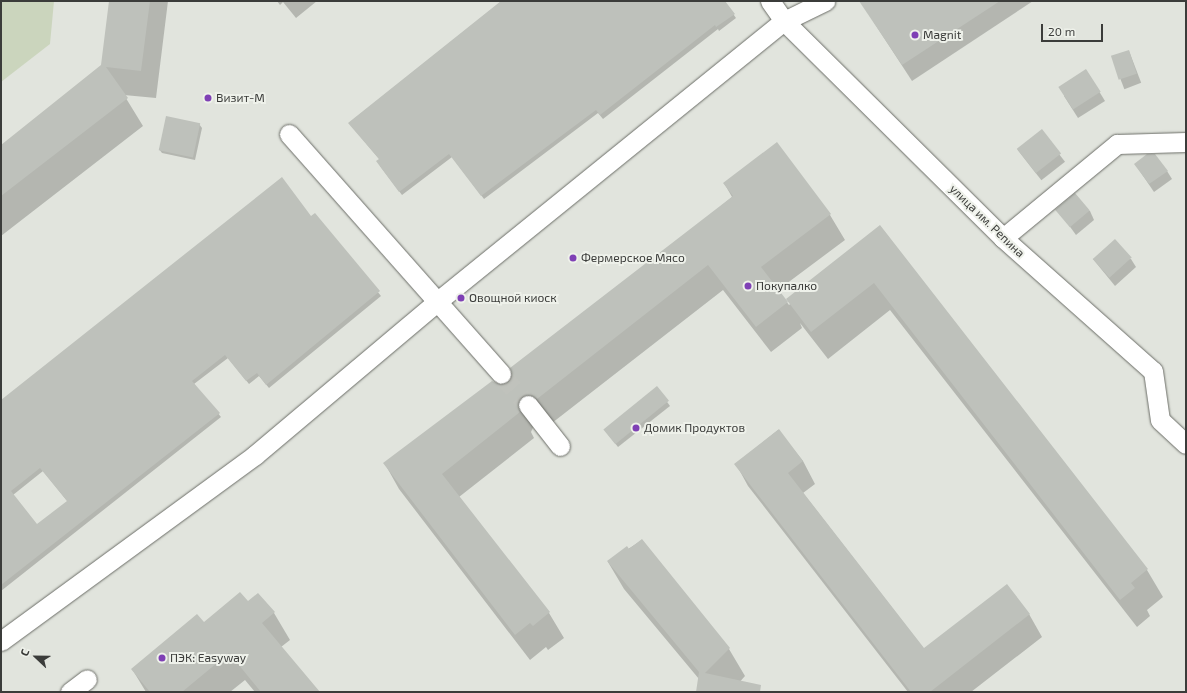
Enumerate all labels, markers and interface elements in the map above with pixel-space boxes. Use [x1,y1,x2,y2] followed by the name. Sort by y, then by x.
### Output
[1043,16,1105,42] scale bar
[1048,24,1075,38] text: 20 m
[923,28,961,42] place label: Magnit
[910,30,920,40] marker: Magnit
[216,91,265,105] place label: Визит-М
[203,93,213,103] marker: Визит-М
[947,182,1027,260] street label: улица им. Репина
[581,251,685,265] place label: Фермерское Мясо
[568,253,578,263] marker: Фермерское Мясо
[756,279,817,293] place label: Покупалко
[743,281,753,291] marker: Покупалко
[469,291,557,305] place label: Овощной киоск
[456,293,466,303] marker: Овощной киоск
[644,421,745,435] place label: Домик Продуктов
[631,423,641,433] marker: Домик Продуктов
[16,637,56,677] north arrow
[17,647,32,658] text: С
[170,651,246,665] place label: ПЭК: Easyway
[157,653,167,663] marker: ПЭК: Easyway

